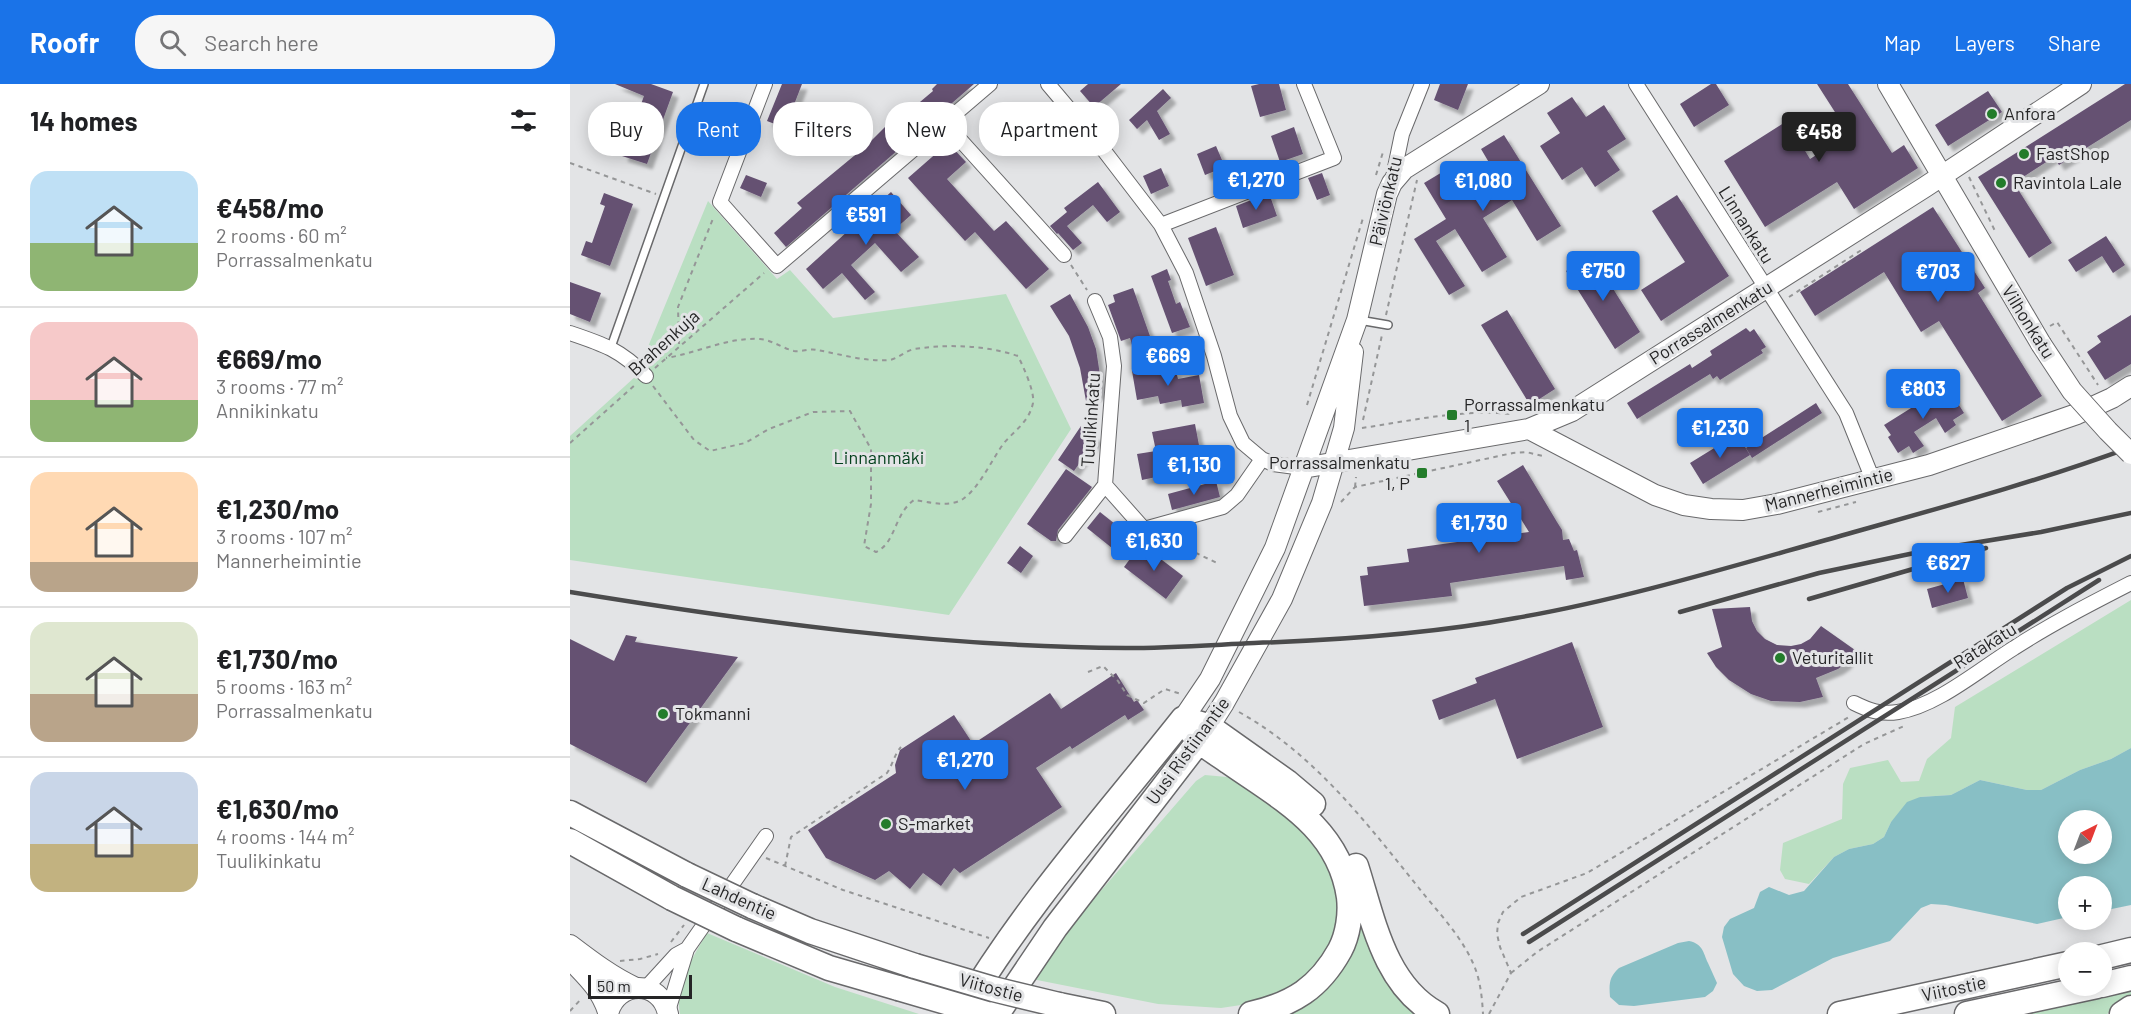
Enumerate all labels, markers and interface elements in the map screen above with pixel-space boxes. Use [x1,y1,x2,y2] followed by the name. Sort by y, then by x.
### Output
[135,15,555,69] search box
[30,25,99,59] text: Roofr
[156,26,189,59] icon: search
[204,29,319,55] text: Search here
[1884,30,1921,55] text: Map
[1954,30,2015,55] text: Layers
[2048,30,2101,55] text: Share
[588,102,664,156] chip: Buy
[676,102,761,156] chip: Rent
[773,102,873,156] chip: Filters
[885,102,967,156] chip: New
[979,102,1119,156] chip: Apartment
[2004,102,2056,124] place label: Anfora
[507,104,540,137] icon: filters
[30,105,137,136] text: 14 homes
[1985,107,1999,121] marker: Anfora
[1783,112,1855,163] pin: €458
[1796,119,1842,143] text: €458
[2036,142,2110,164] place label: FastShop
[2017,147,2031,161] marker: FastShop
[1364,154,1406,248] street label: Päiviönkatu
[1207,160,1305,211] pin: €1,270
[1434,161,1532,212] pin: €1,080
[1227,167,1285,191] text: €1,270
[1454,168,1512,192] text: €1,080
[2013,171,2122,193] place label: Ravintola Lale
[1994,176,2008,190] marker: Ravintola Lale
[1714,182,1779,267] street label: Linnankatu
[216,192,324,223] text: €458/mo
[78,195,150,267] icon: home
[830,195,902,246] pin: €591
[846,202,886,226] text: €591
[216,223,347,247] text: 2 rooms · 60 m²
[216,247,373,271] text: Porrassalmenkatu
[1567,251,1639,302] pin: €750
[1902,252,1974,303] pin: €703
[1581,258,1625,282] text: €750
[1916,259,1960,283] text: €703
[1645,275,1776,369] street label: Porrassalmenkatu
[1998,281,2060,362] street label: Vilhonkatu
[623,305,703,380] street label: Brahenkuja
[1132,336,1204,387] pin: €669
[216,343,322,374] text: €669/mo
[1146,343,1190,367] text: €669
[78,346,150,418] icon: home
[1887,369,1959,420] pin: €803
[1076,372,1104,468] street label: Tuulikinkatu
[216,374,344,398] text: 3 rooms · 77 m²
[1900,376,1946,400] text: €803
[1464,393,1605,436] place label: Porrassalmenkatu 1
[216,398,319,422] text: Annikinkatu
[1445,408,1459,422] marker: Porrassalmenkatu 1
[1671,408,1769,459] pin: €1,230
[1691,415,1749,439] text: €1,230
[1145,445,1243,496] pin: €1,130
[834,446,924,468] park label: Linnanmäki
[1269,451,1410,494] place label: Porrassalmenkatu 1, P
[1167,452,1221,476] text: €1,130
[1762,462,1895,516] street label: Mannerheimintie
[1415,466,1429,480] marker: Porrassalmenkatu 1, P
[216,493,339,524] text: €1,230/mo
[78,496,150,568] icon: home
[1430,503,1528,554] pin: €1,730
[1450,510,1508,534] text: €1,730
[1105,521,1203,572] pin: €1,630
[216,524,352,548] text: 3 rooms · 107 m²
[1125,528,1183,552] text: €1,630
[1912,543,1984,594] pin: €627
[216,548,362,572] text: Mannerheimintie
[1926,550,1970,574] text: €627
[1949,617,2020,673] street label: Ratakatu
[216,643,338,674] text: €1,730/mo
[78,646,150,718] icon: home
[1792,646,1874,668] place label: Veturitallit
[1773,651,1787,665] marker: Veturitallit
[216,674,352,698] text: 5 rooms · 163 m²
[1141,692,1234,808] street label: Uusi Ristiinantie
[216,698,373,722] text: Porrassalmenkatu
[675,702,751,724] place label: Tokmanni
[656,707,670,721] marker: Tokmanni
[916,740,1014,791] pin: €1,270
[936,747,994,771] text: €1,270
[216,793,339,824] text: €1,630/mo
[78,796,150,868] icon: home
[2058,810,2112,864] north arrow
[2058,810,2112,996] map controls
[898,812,971,834] place label: S-market
[879,817,893,831] marker: S-market
[216,824,354,848] text: 4 rooms · 144 m²
[216,848,322,872] text: Tuulikinkatu
[699,872,780,924] street label: Lahdentie
[2058,876,2112,930] button: +
[2058,942,2112,996] button: −
[957,968,1026,1006] street label: Viitostie
[1920,970,1988,1006] street label: Viitostie
[588,972,692,1000] scale bar
[597,976,631,995] text: 50 m

